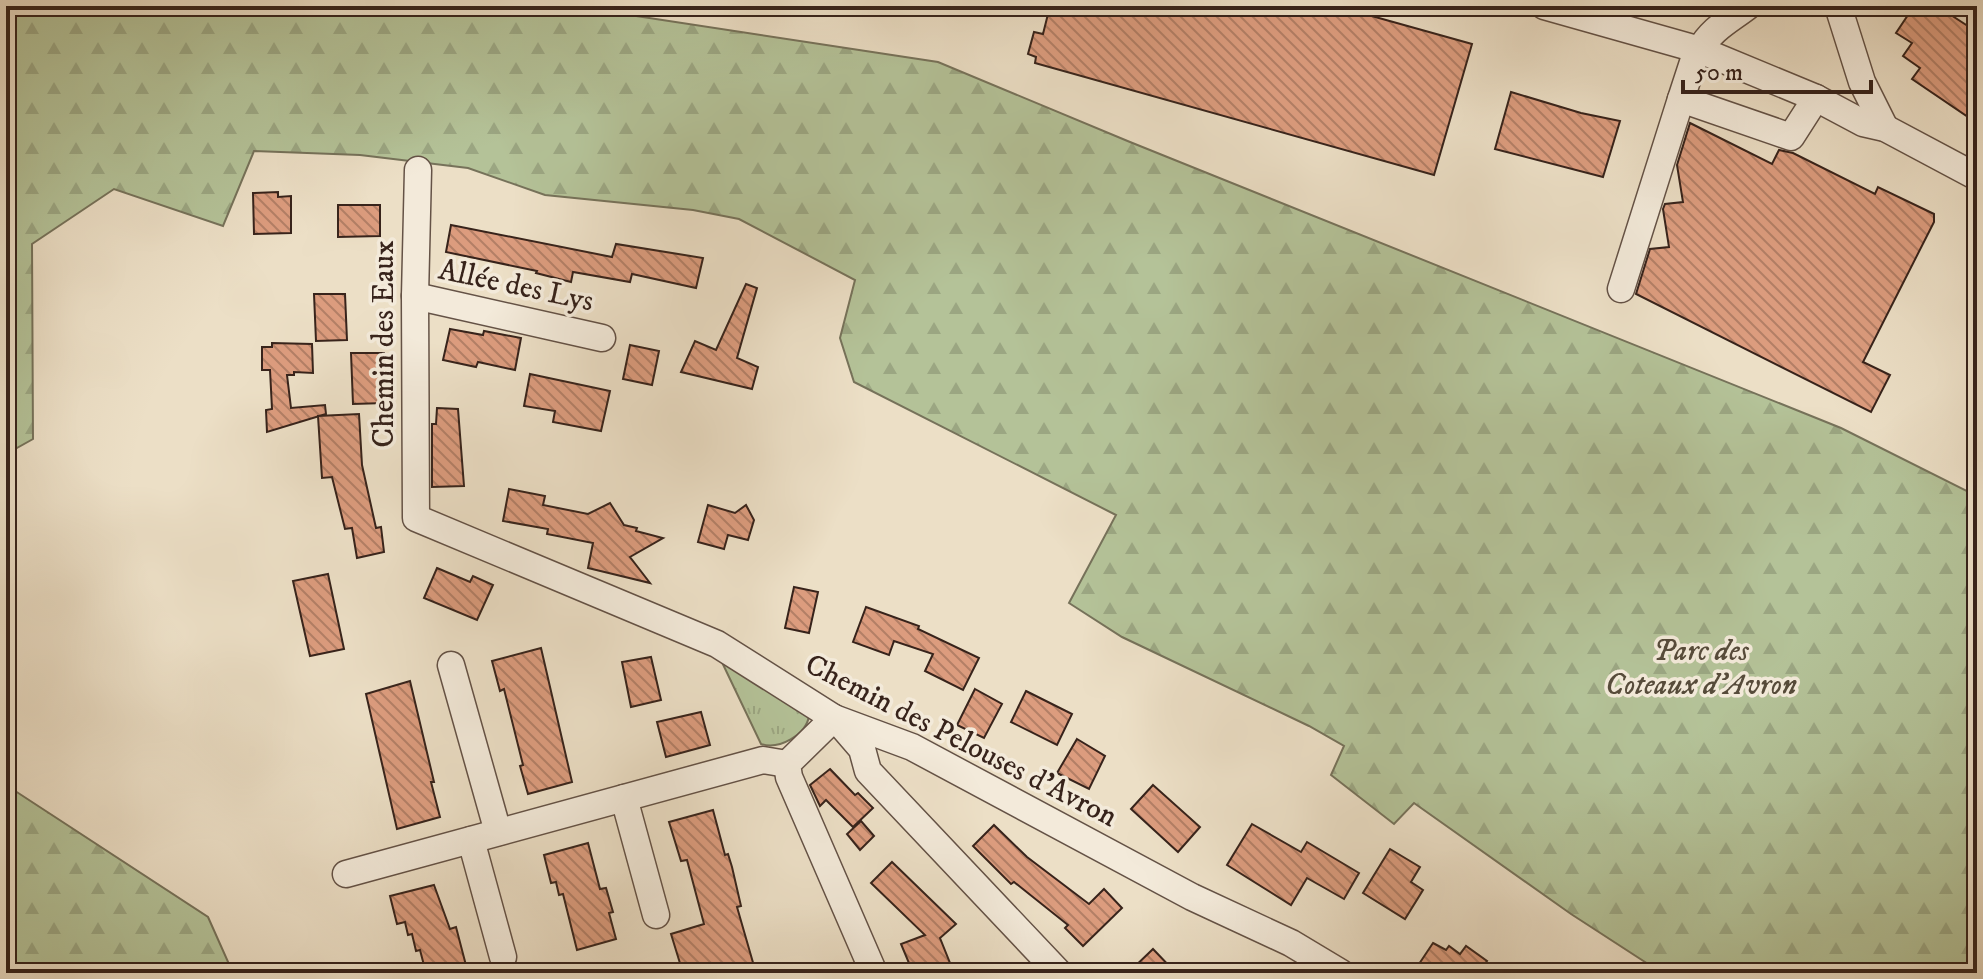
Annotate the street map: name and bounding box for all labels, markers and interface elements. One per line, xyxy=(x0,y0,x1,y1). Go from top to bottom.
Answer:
scale bar xyxy=(1683,44,1871,94)
text: 50 m xyxy=(1695,58,1743,88)
street label: Chemin des Eaux xyxy=(366,240,403,448)
street label: Allée des Lys xyxy=(435,252,597,320)
park label: Parc des Coteaux d'Avron xyxy=(1605,633,1797,704)
street label: Chemin des Pelouses d'Avron xyxy=(799,646,1124,836)

